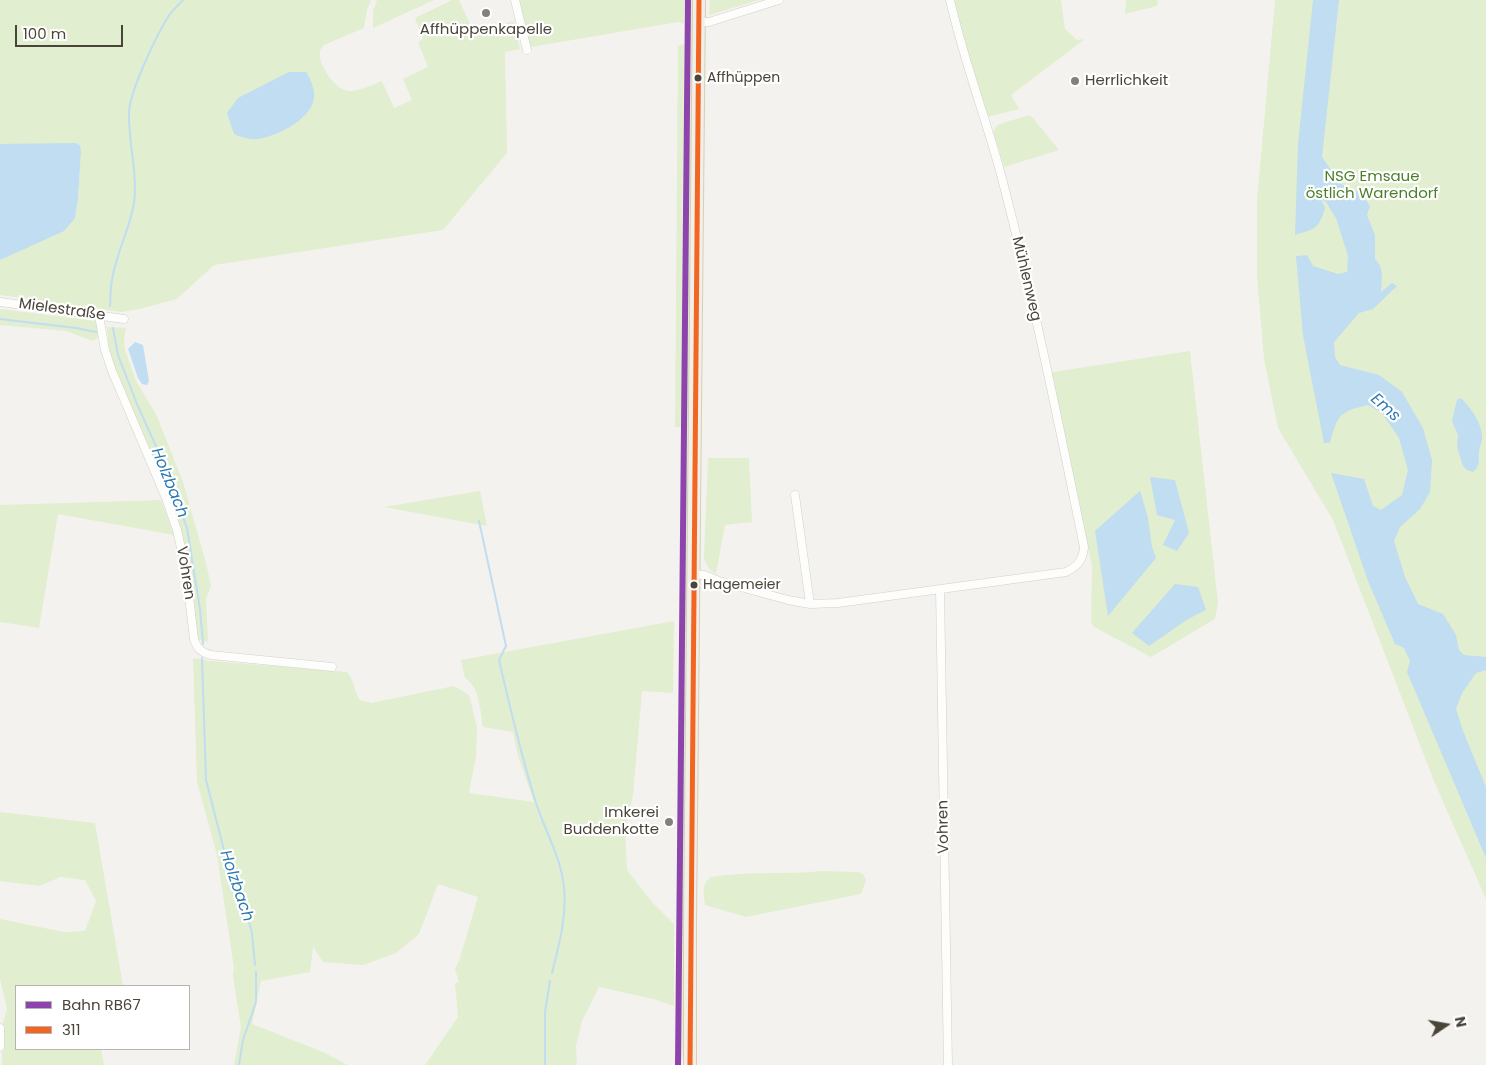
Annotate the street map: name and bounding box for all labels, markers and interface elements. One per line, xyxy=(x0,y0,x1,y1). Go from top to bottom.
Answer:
marker: Affhüppenkapelle xyxy=(480,7,492,19)
scale bar xyxy=(18,15,125,47)
place label: Affhüppenkapelle xyxy=(420,21,552,39)
text: 100 m xyxy=(23,23,66,44)
place label: Affhüppen xyxy=(707,70,780,86)
place label: Herrlichkeit xyxy=(1085,72,1168,90)
marker: Affhüppen xyxy=(693,73,703,83)
marker: Herrlichkeit xyxy=(1069,75,1081,87)
park label: NSG Emsaue östlich Warendorf xyxy=(1306,168,1438,203)
street label: Mühlenweg xyxy=(1008,235,1044,323)
street label: Mielestraße xyxy=(17,295,107,325)
water label: Ems xyxy=(1366,390,1404,426)
water label: Holzbach xyxy=(146,445,192,521)
street label: Vohren xyxy=(172,545,198,601)
place label: Hagemeier xyxy=(703,577,781,593)
marker: Hagemeier xyxy=(689,580,699,590)
street label: Vohren xyxy=(935,800,953,854)
place label: Imkerei Buddenkotte xyxy=(563,804,659,839)
marker: Imkerei Buddenkotte xyxy=(663,816,675,828)
water label: Holzbach xyxy=(215,848,257,924)
legend xyxy=(15,985,190,1050)
text: Bahn RB67 xyxy=(62,994,141,1015)
north arrow xyxy=(1421,1000,1471,1050)
text: N xyxy=(1450,1015,1472,1029)
text: 311 xyxy=(62,1019,80,1040)

